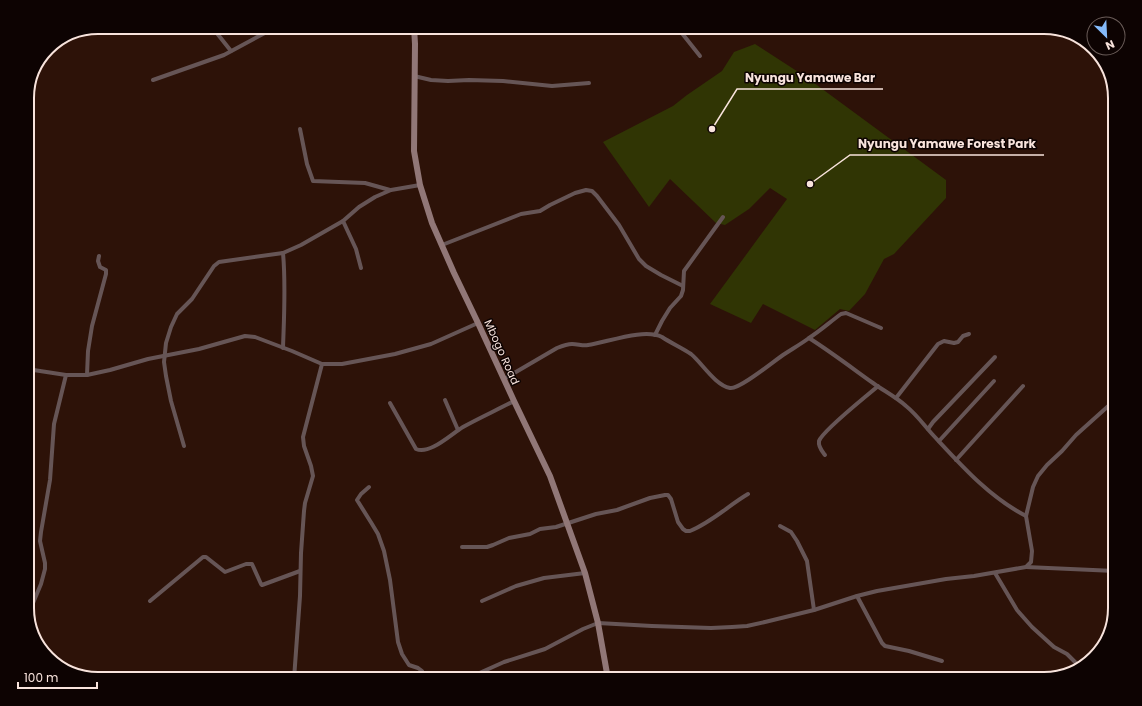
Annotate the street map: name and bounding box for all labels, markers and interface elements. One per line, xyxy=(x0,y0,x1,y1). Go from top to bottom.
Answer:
north arrow xyxy=(1086,16,1126,56)
text: N xyxy=(1103,36,1117,54)
callout: Nyungu Yamawe Bar xyxy=(737,65,883,89)
text: Nyungu Yamawe Bar xyxy=(745,69,875,86)
callout: Nyungu Yamawe Forest Park xyxy=(850,131,1044,155)
text: Nyungu Yamawe Forest Park xyxy=(858,135,1037,152)
street label: Mbogo Road xyxy=(480,317,524,387)
scale bar xyxy=(18,664,97,690)
text: 100 m xyxy=(24,669,58,686)

